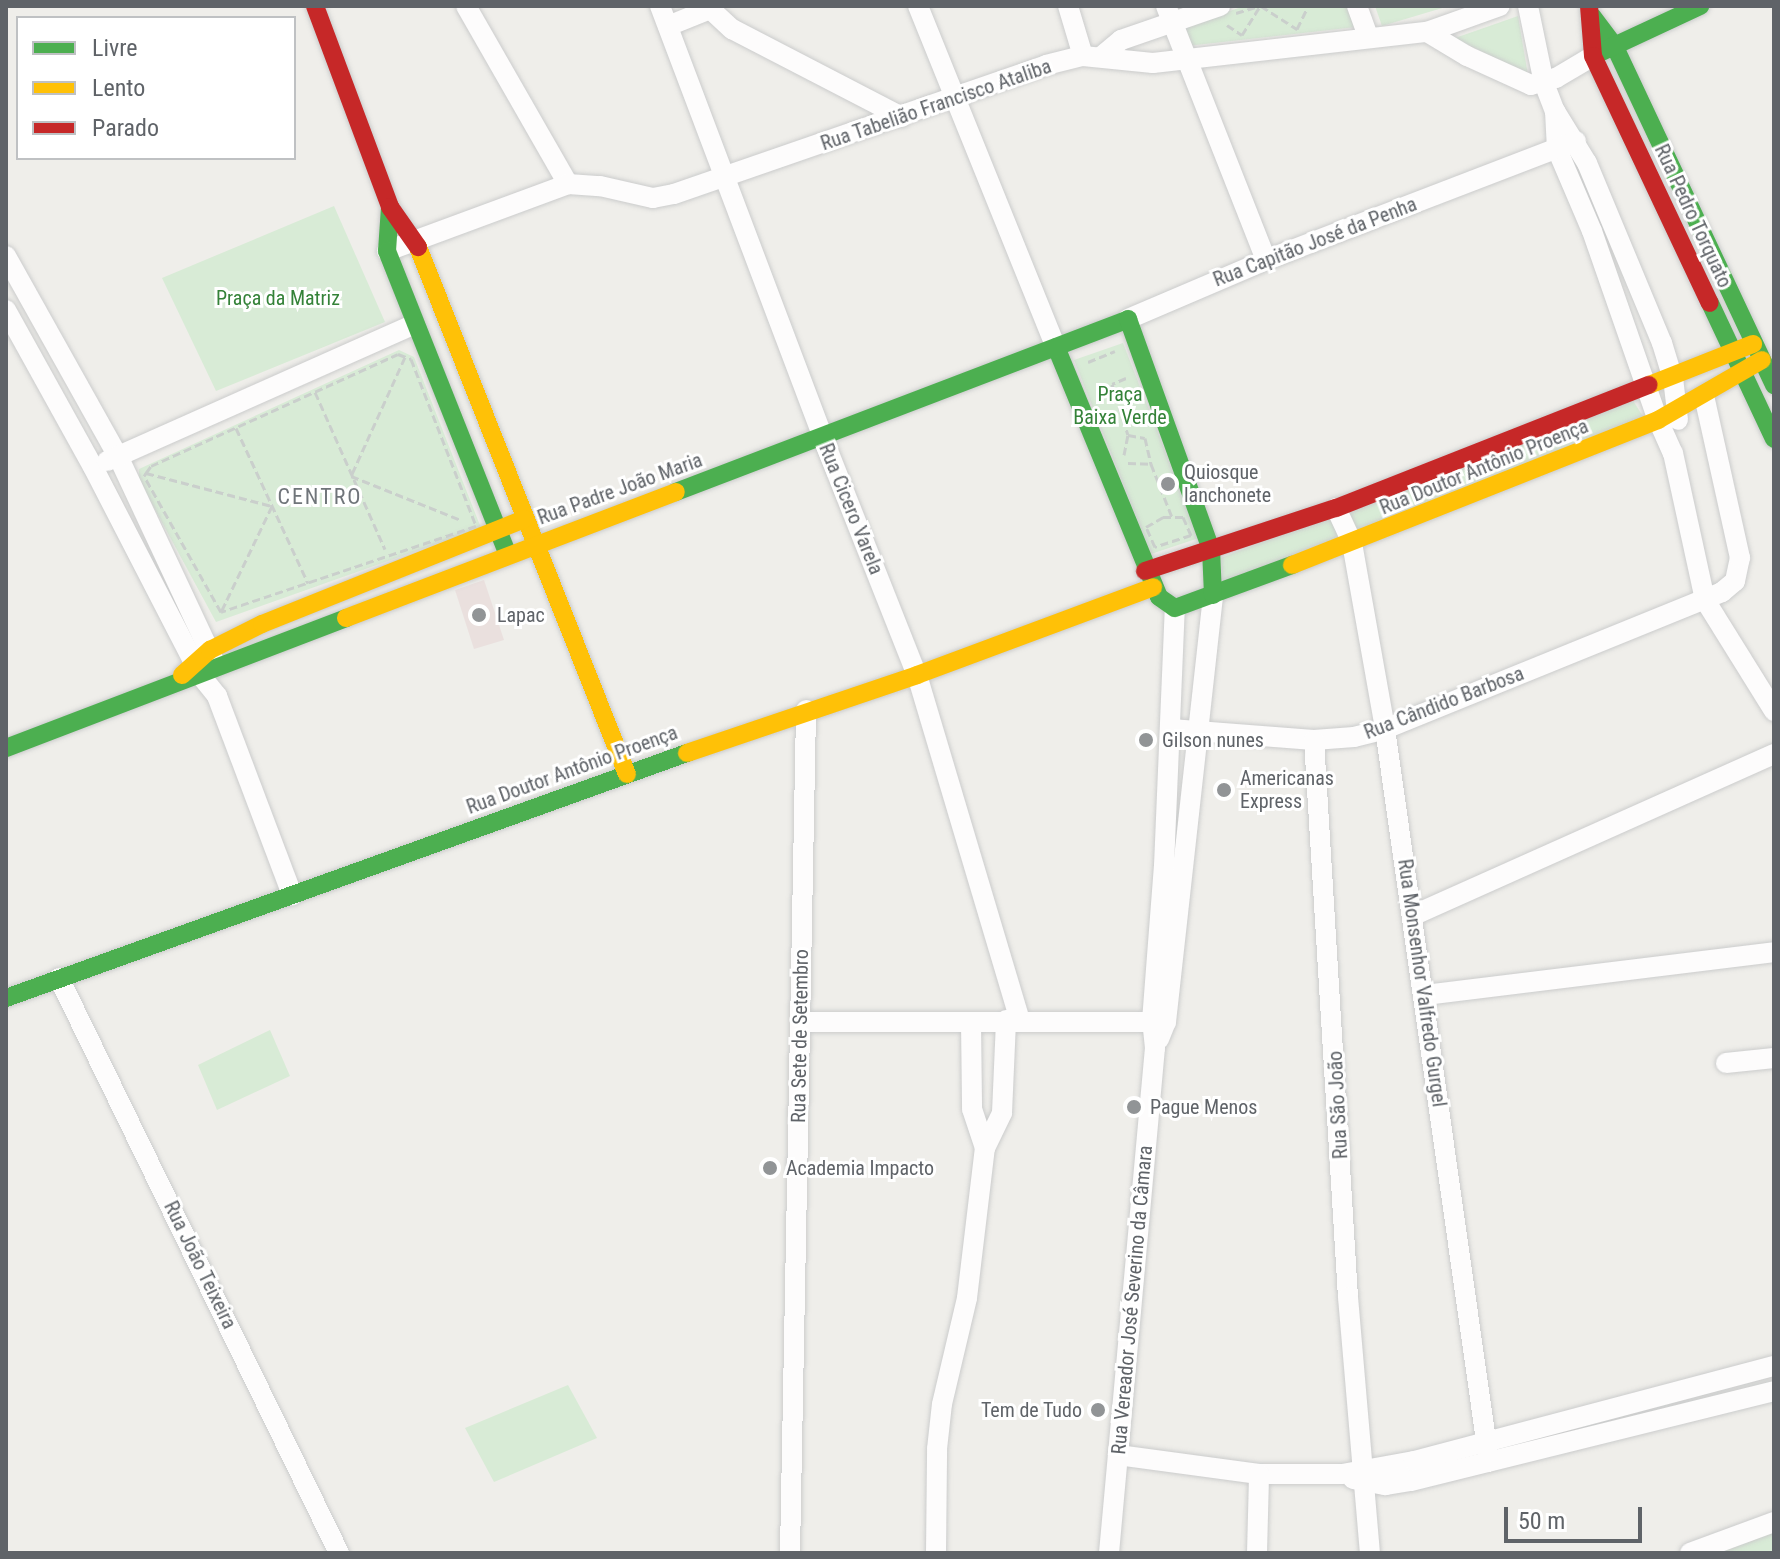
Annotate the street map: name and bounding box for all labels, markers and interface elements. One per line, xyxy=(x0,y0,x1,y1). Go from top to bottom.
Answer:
legend xyxy=(16,16,296,160)
text: Livre xyxy=(92,34,138,62)
street label: Rua Tabelião Francisco Ataliba xyxy=(817,54,1055,156)
text: Lento xyxy=(92,74,145,102)
text: Parado xyxy=(92,114,159,142)
street label: Rua Pedro Torquato xyxy=(1649,140,1737,292)
street label: Rua Capitão José da Penha xyxy=(1210,192,1420,292)
park label: Praça da Matriz xyxy=(216,286,340,310)
park label: Praça Baixa Verde xyxy=(1073,382,1167,429)
street label: Rua Doutor Antônio Proença xyxy=(1376,414,1592,520)
street label: Rua Cicero Varela xyxy=(814,440,888,578)
street label: Rua Padre João Maria xyxy=(534,448,706,530)
place label: Quiosque lanchonete xyxy=(1184,460,1271,507)
marker: Quiosque lanchonete xyxy=(1159,475,1177,493)
district label: CENTRO xyxy=(277,484,363,510)
place label: Lapac xyxy=(497,603,545,627)
marker: Lapac xyxy=(468,604,490,626)
street label: Rua Cândido Barbosa xyxy=(1361,661,1527,745)
street label: Rua Doutor Antônio Proença xyxy=(463,721,681,819)
place label: Gilson nunes xyxy=(1162,728,1264,752)
marker: Gilson nunes xyxy=(1137,731,1155,749)
place label: Americanas Express xyxy=(1240,766,1334,813)
marker: Americanas Express xyxy=(1215,781,1233,799)
street label: Rua Monsenhor Valfredo Gurgel xyxy=(1393,857,1451,1109)
street label: Rua Sete de Setembro xyxy=(786,949,814,1123)
street label: Rua São João xyxy=(1323,1050,1353,1160)
place label: Pague Menos xyxy=(1150,1095,1257,1119)
marker: Pague Menos xyxy=(1125,1098,1143,1116)
street label: Rua Vereador José Severino da Câmara xyxy=(1107,1144,1157,1456)
place label: Academia Impacto xyxy=(786,1156,934,1180)
marker: Academia Impacto xyxy=(761,1159,779,1177)
street label: Rua João Teixeira xyxy=(159,1197,241,1333)
place label: Tem de Tudo xyxy=(981,1398,1082,1422)
marker: Tem de Tudo xyxy=(1089,1401,1107,1419)
scale bar xyxy=(1508,1491,1646,1541)
text: 50 m xyxy=(1518,1507,1565,1535)

